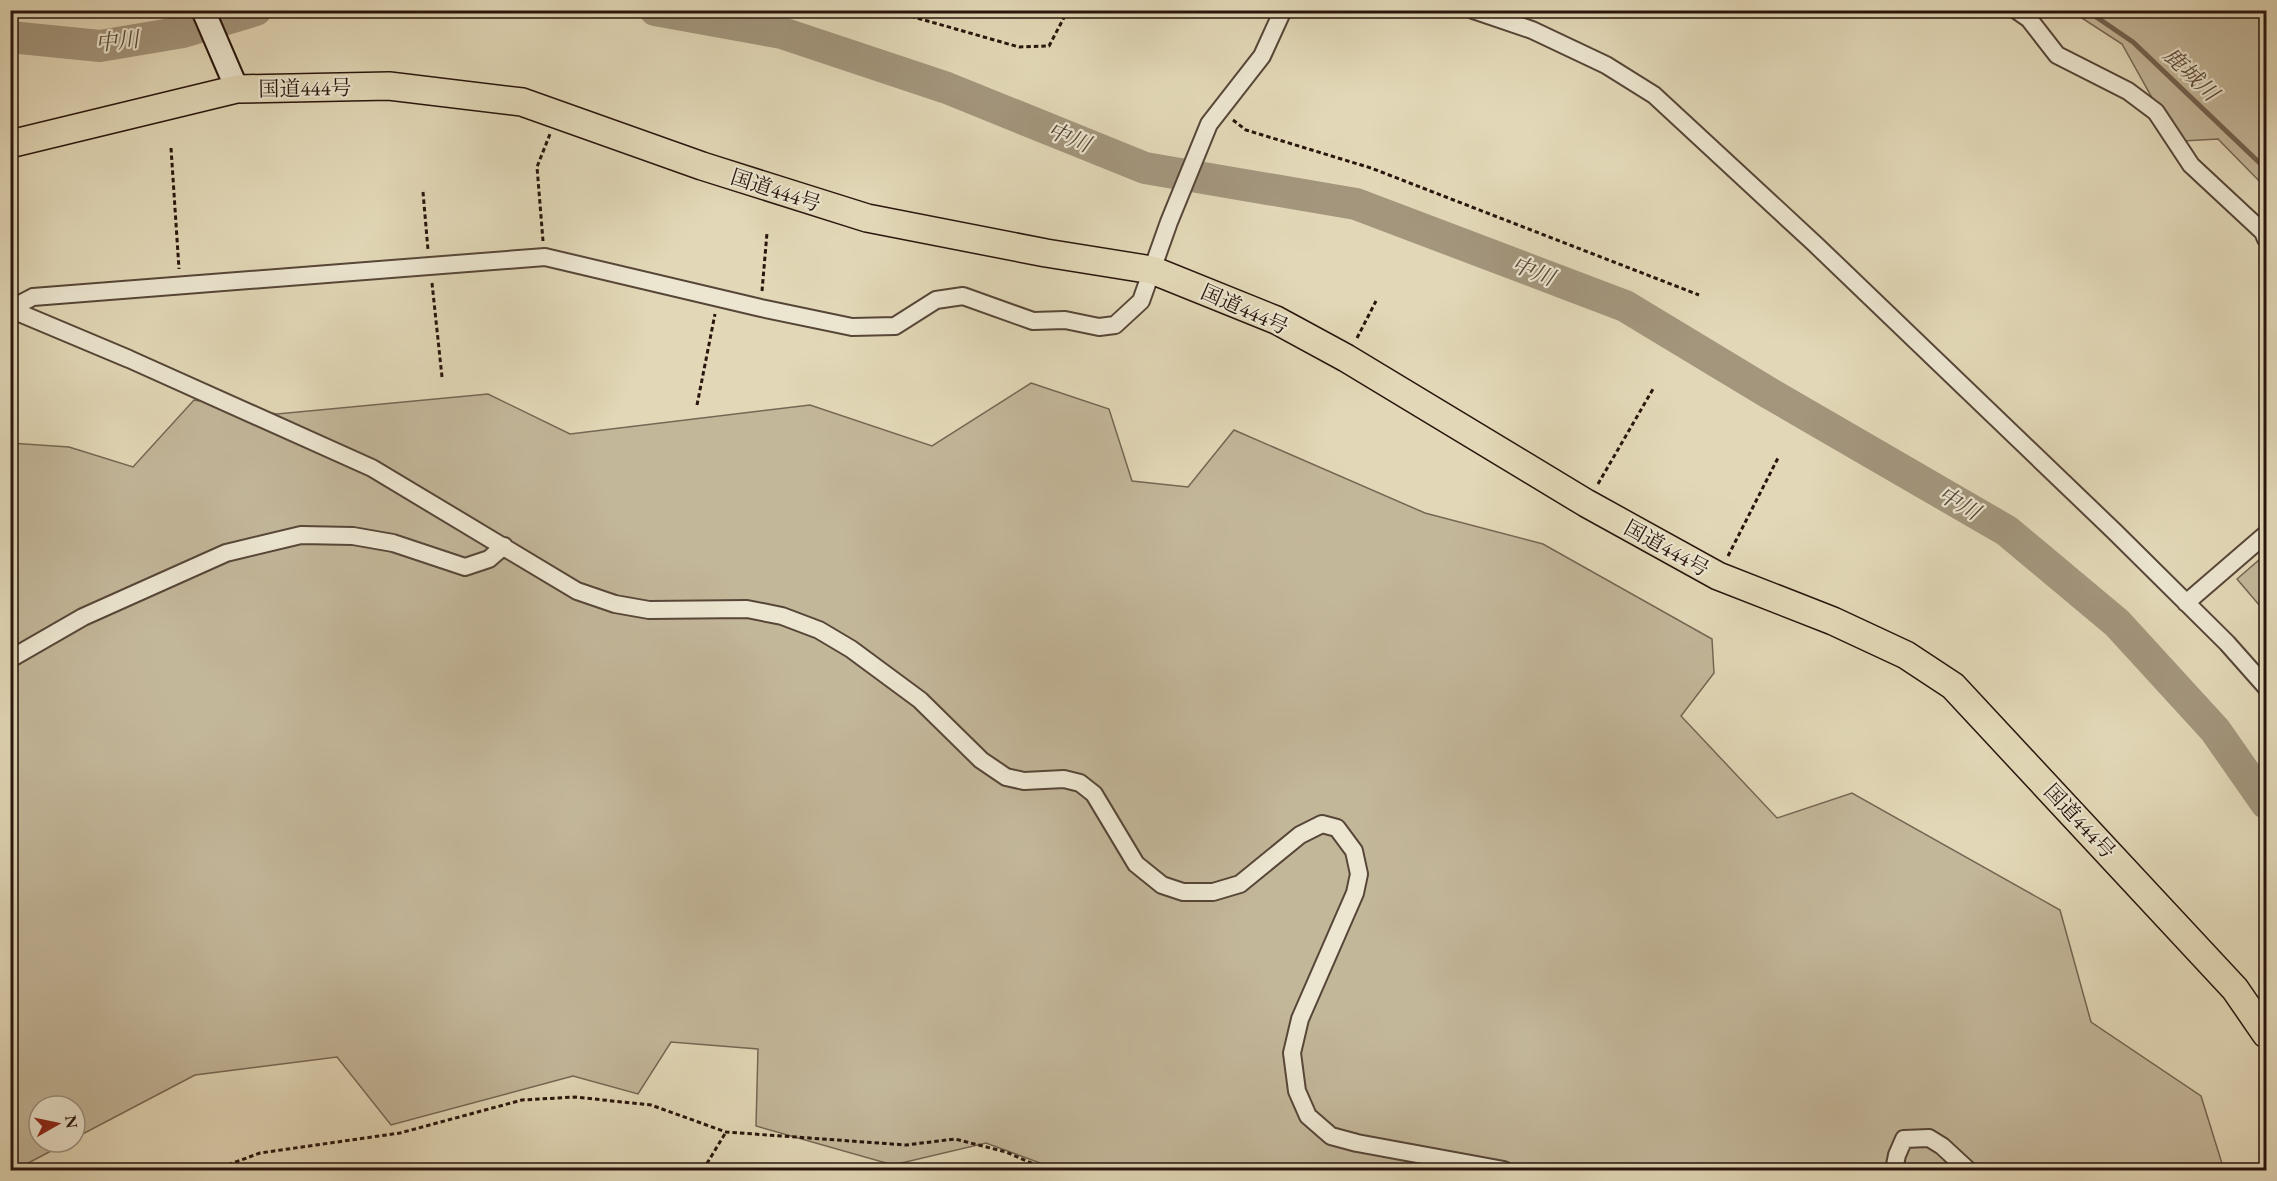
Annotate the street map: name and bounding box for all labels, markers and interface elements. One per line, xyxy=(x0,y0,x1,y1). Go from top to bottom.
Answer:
water label: 中川 xyxy=(94,24,142,58)
water label: 鹿城川 xyxy=(2157,41,2226,109)
street label: 国道444号 xyxy=(258,74,352,102)
water label: 中川 xyxy=(1043,115,1097,159)
street label: 国道444号 xyxy=(727,163,825,217)
water label: 中川 xyxy=(1507,250,1561,293)
street label: 国道444号 xyxy=(1197,278,1293,340)
water label: 中川 xyxy=(1933,479,1987,528)
street label: 国道444号 xyxy=(1620,514,1714,582)
street label: 国道444号 xyxy=(2038,778,2122,864)
north arrow xyxy=(27,1094,87,1154)
text: N xyxy=(60,1114,83,1130)

